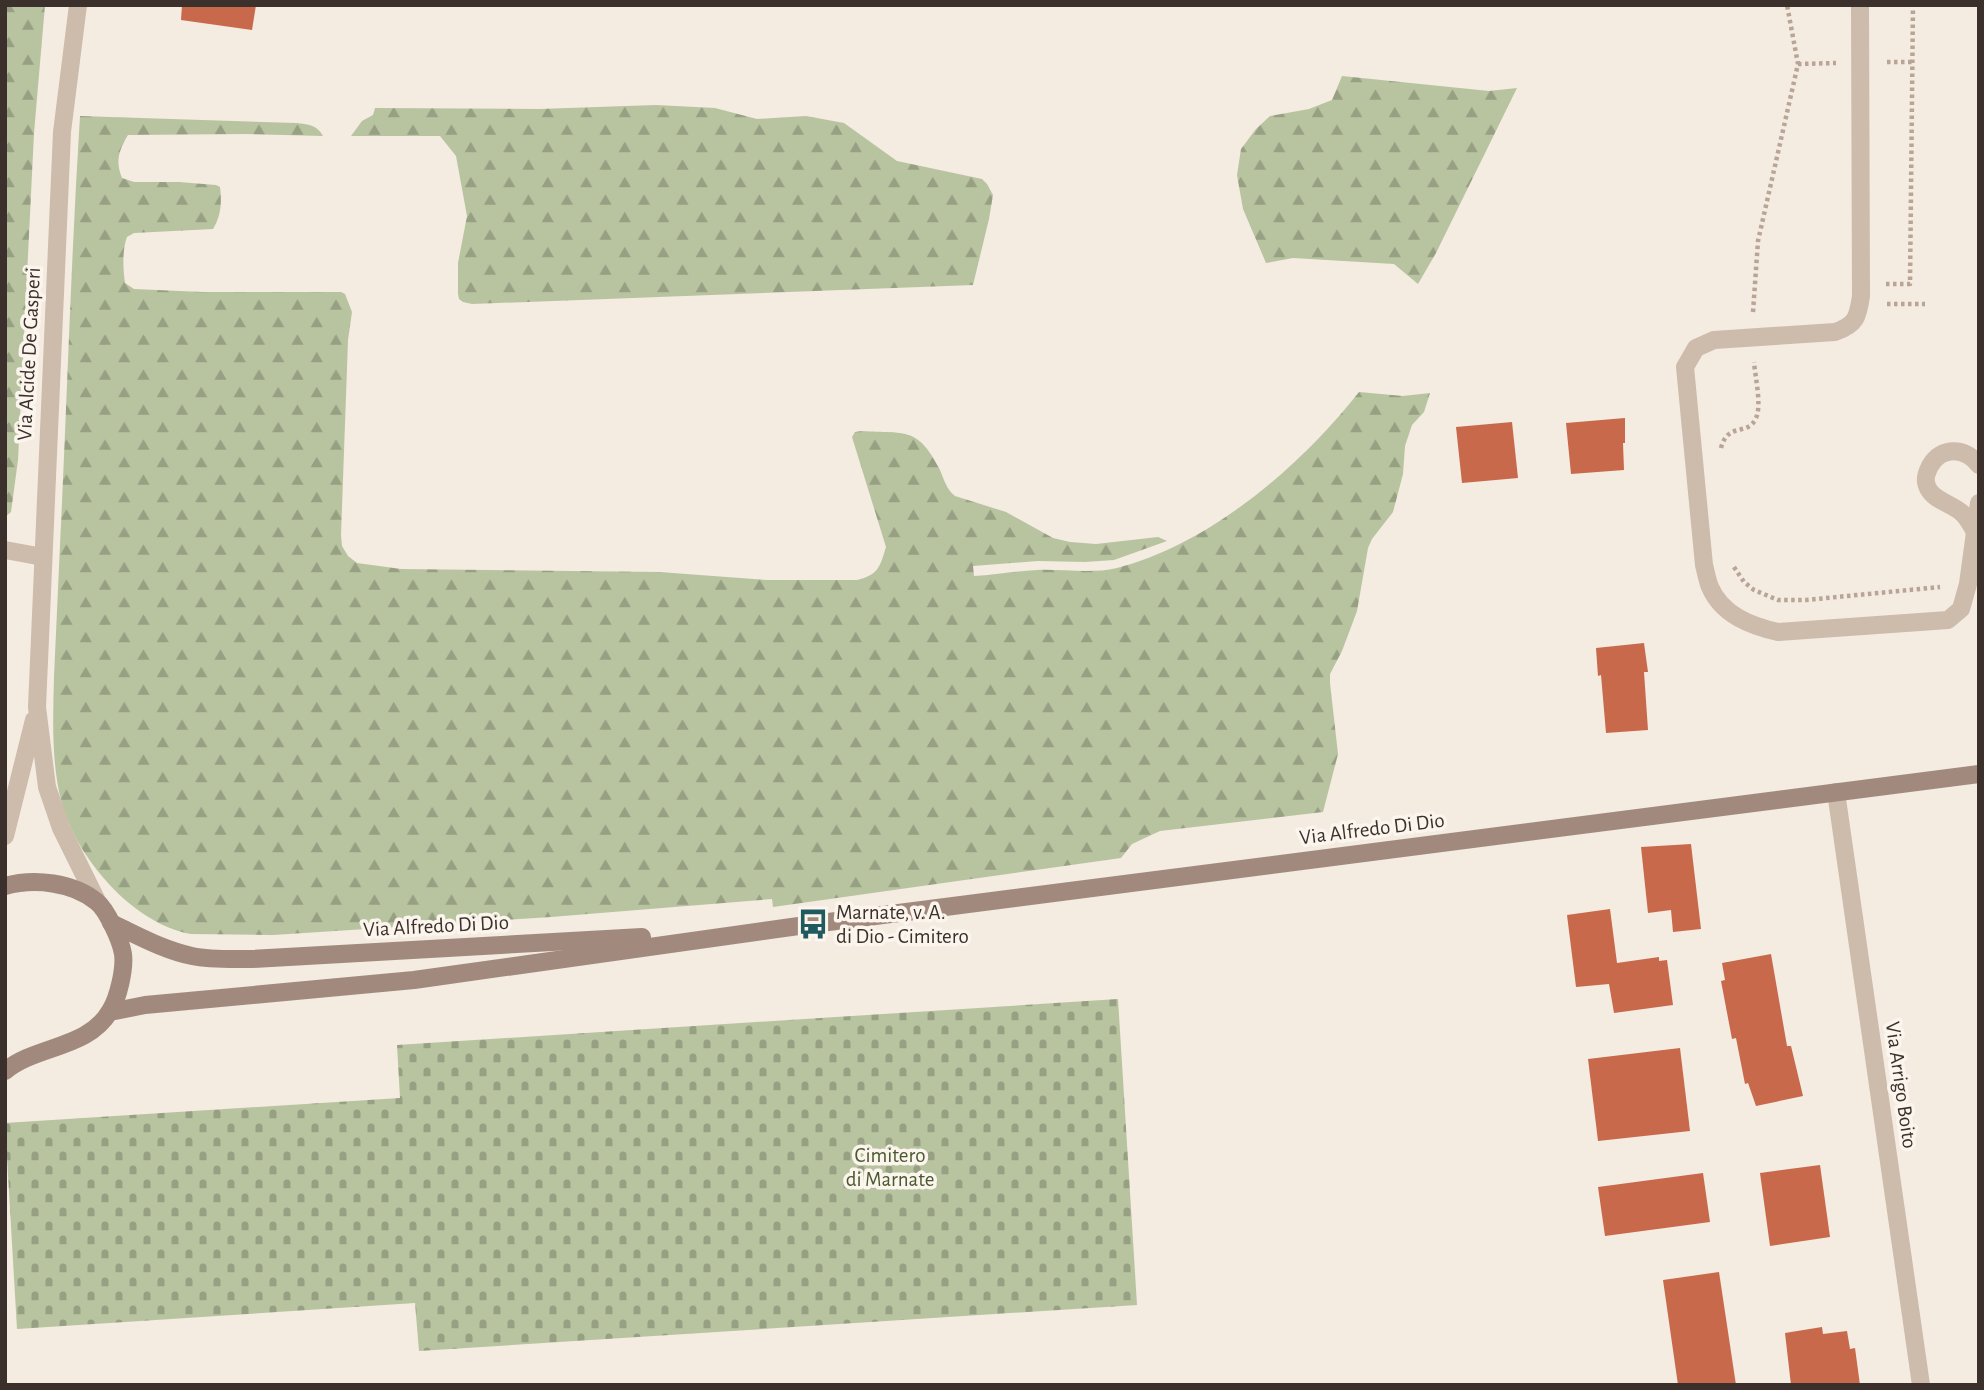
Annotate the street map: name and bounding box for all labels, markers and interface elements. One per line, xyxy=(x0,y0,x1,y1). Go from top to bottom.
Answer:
street label: Via Alcide De Gasperi xyxy=(14,267,44,441)
street label: Via Alfredo Di Dio xyxy=(1298,810,1446,848)
place label: Marnate, v. A. di Dio - Cimitero xyxy=(836,902,969,947)
bus stop icon: Marnate, v. A. di Dio - Cimitero xyxy=(796,907,830,941)
street label: Via Alfredo Di Dio xyxy=(363,912,509,940)
street label: Via Arrigo Boito xyxy=(1882,1020,1920,1150)
park label: Cimitero di Marnate xyxy=(846,1145,934,1190)

